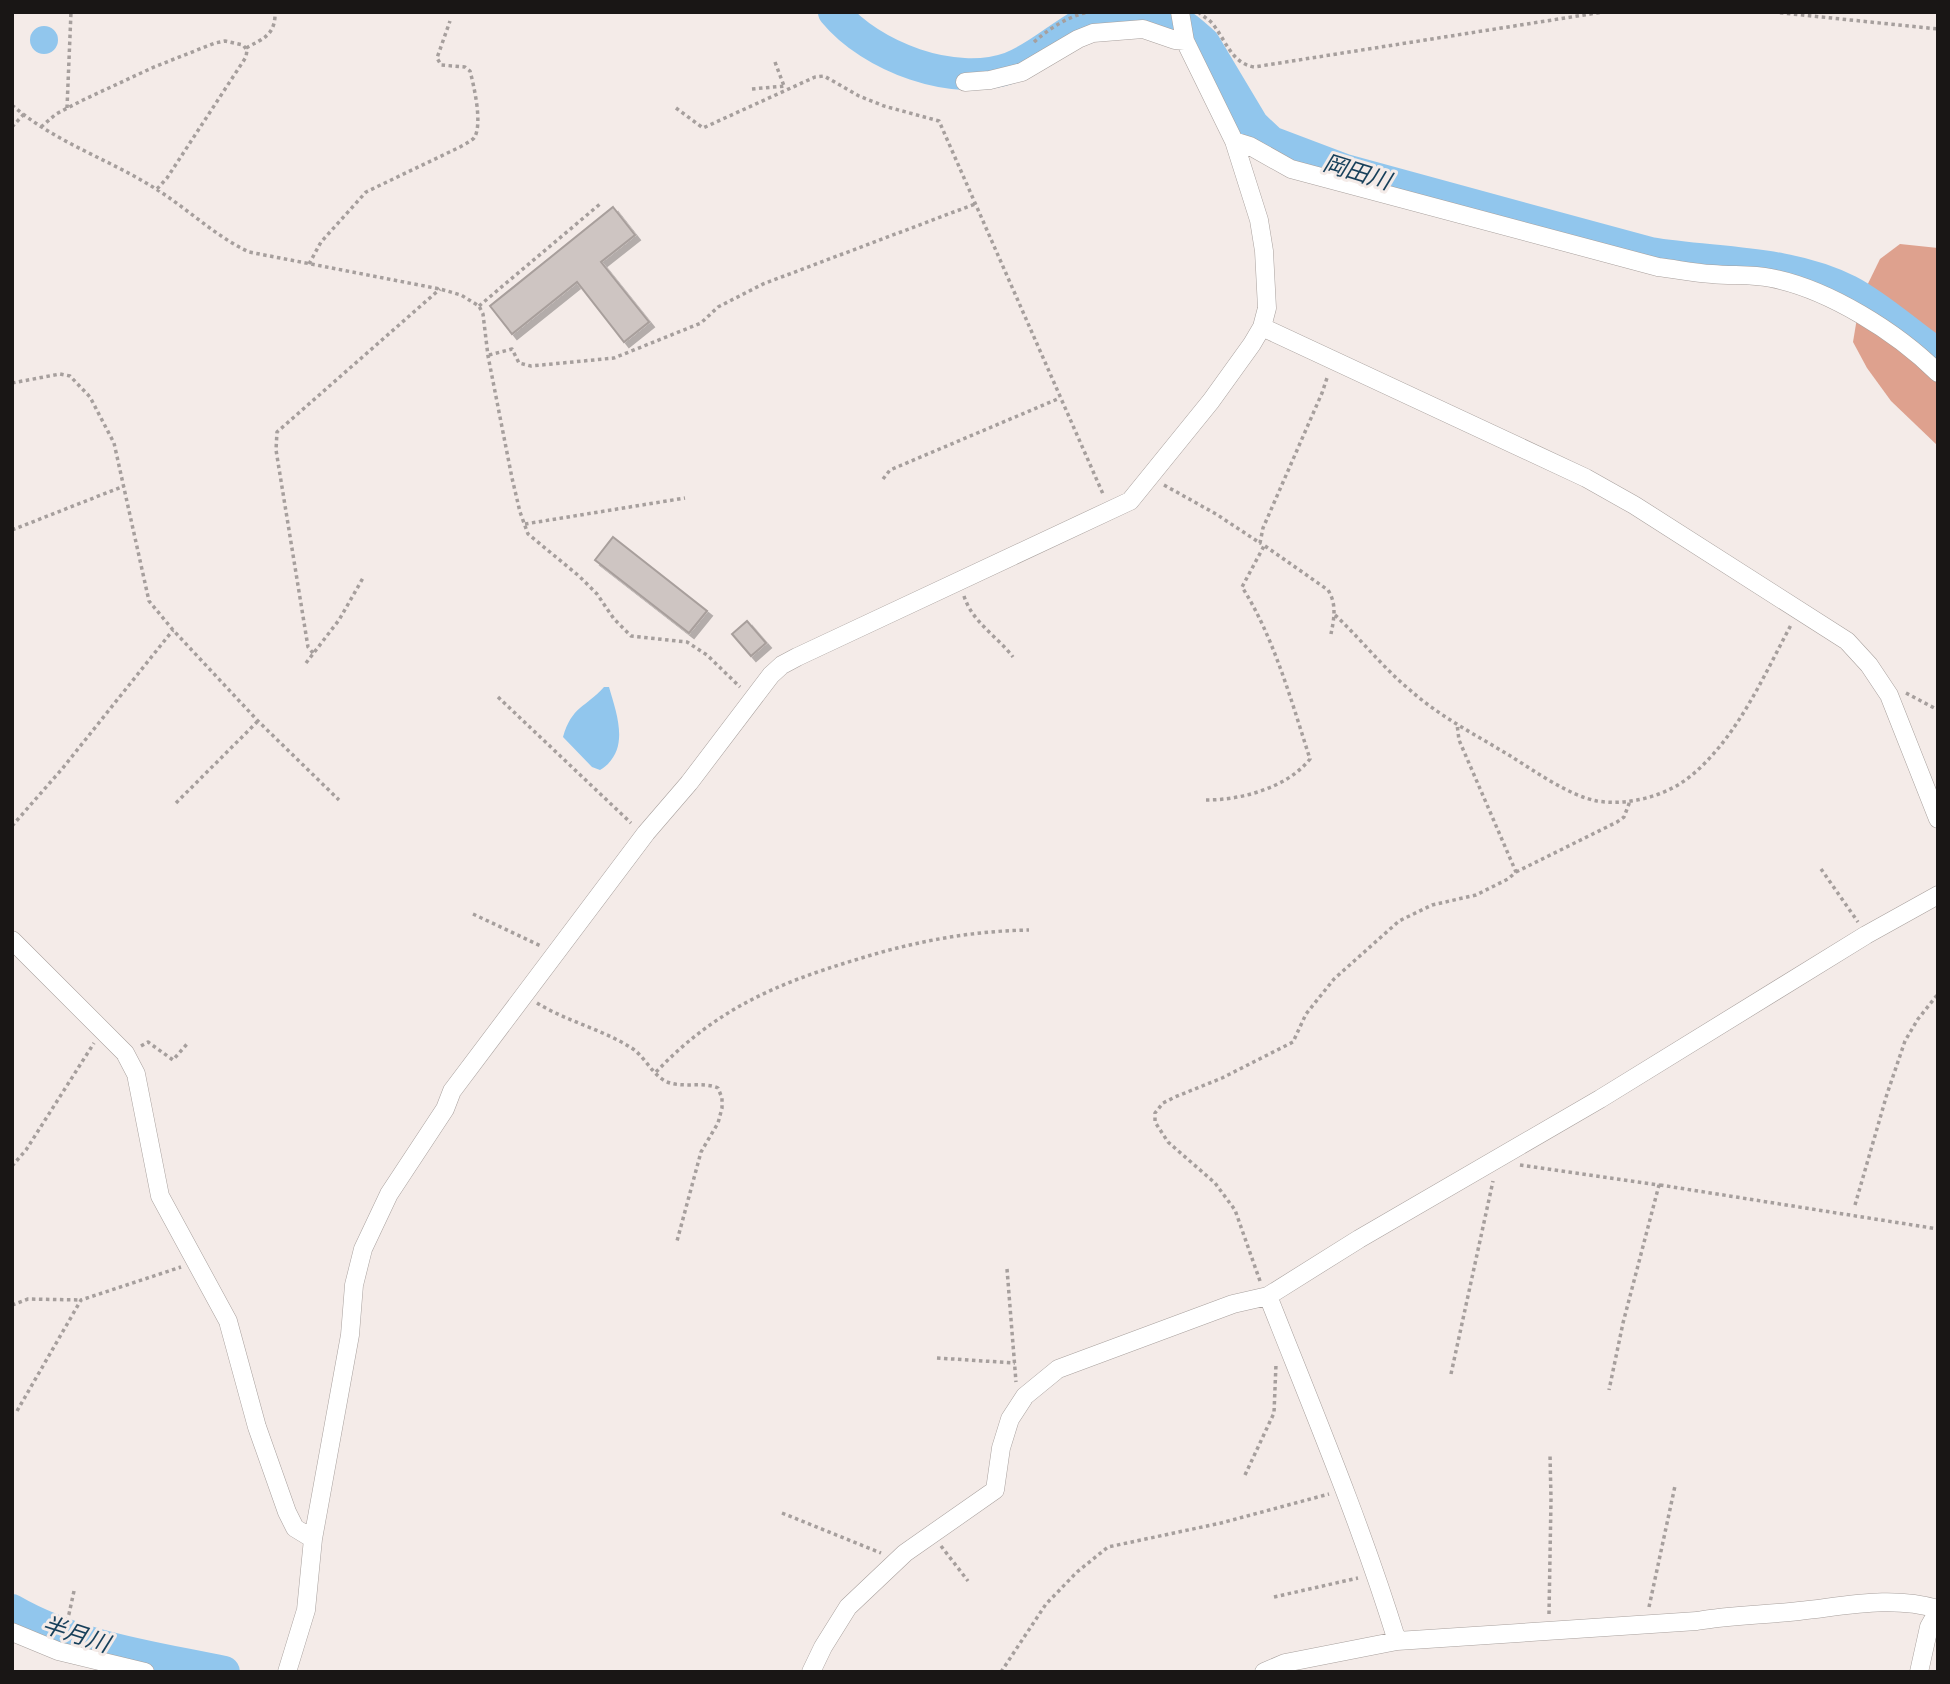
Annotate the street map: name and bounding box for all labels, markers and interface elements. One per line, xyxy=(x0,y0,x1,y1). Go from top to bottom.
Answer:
water label: 岡田川 xyxy=(1319,150,1396,199)
water label: 半月川 xyxy=(38,1612,115,1662)

